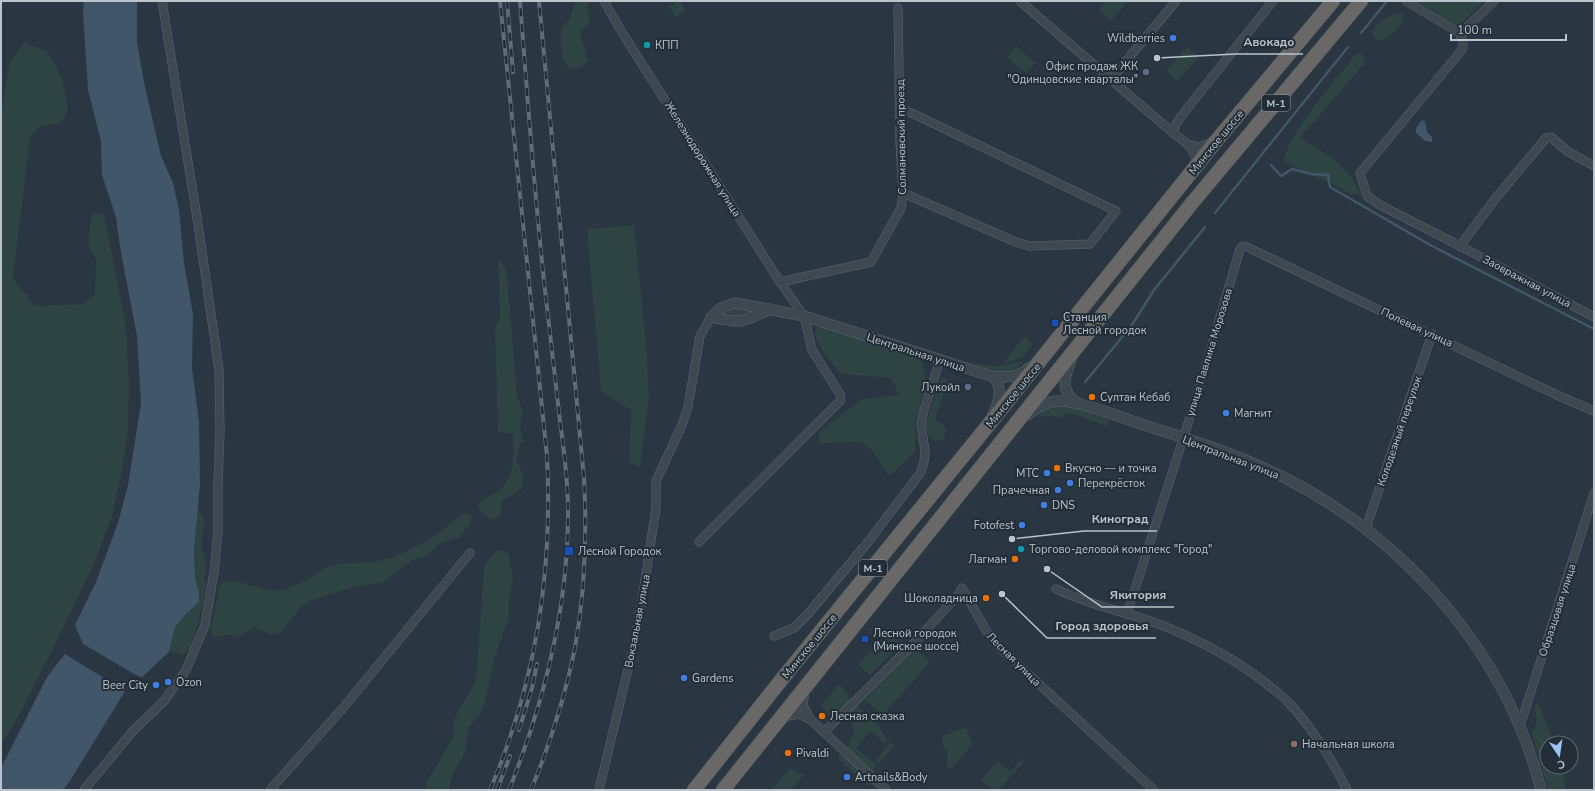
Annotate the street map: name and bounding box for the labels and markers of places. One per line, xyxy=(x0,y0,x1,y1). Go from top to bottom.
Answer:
callout: Авокадо xyxy=(1236,30,1303,54)
place label: Wildberries xyxy=(1107,31,1165,46)
marker: Wildberries xyxy=(1168,33,1178,43)
place label: КПП xyxy=(655,38,679,53)
marker: КПП xyxy=(642,40,652,50)
place label: Офис продаж ЖК "Одинцовские кварталы" xyxy=(1007,59,1138,87)
marker: Офис продаж ЖК "Одинцовские кварталы" xyxy=(1141,67,1151,77)
place label: Станция Лесной городок xyxy=(1063,310,1147,338)
marker: Станция Лесной городок xyxy=(1050,318,1060,328)
place label: Лукойл xyxy=(921,380,960,395)
marker: Лукойл xyxy=(963,382,973,392)
place label: Султан Кебаб xyxy=(1100,390,1170,405)
marker: Султан Кебаб xyxy=(1087,392,1097,402)
place label: Магнит xyxy=(1234,406,1272,421)
marker: Магнит xyxy=(1221,408,1231,418)
place label: Вкусно — и точка xyxy=(1065,461,1157,476)
marker: Вкусно — и точка xyxy=(1052,463,1062,473)
place label: МТС xyxy=(1016,466,1039,481)
marker: МТС xyxy=(1042,468,1052,478)
place label: Перекрёсток xyxy=(1078,476,1145,491)
marker: Перекрёсток xyxy=(1065,478,1075,488)
place label: Прачечная xyxy=(993,483,1050,498)
marker: Прачечная xyxy=(1053,485,1063,495)
place label: DNS xyxy=(1052,498,1075,513)
marker: DNS xyxy=(1039,500,1049,510)
callout: Киноград xyxy=(1084,507,1157,531)
place label: Fotofest xyxy=(974,518,1014,533)
marker: Fotofest xyxy=(1017,520,1027,530)
place label: Торгово-деловой комплекс "Город" xyxy=(1029,542,1212,557)
place label: Лесной Городок xyxy=(578,544,662,559)
marker: Торгово-деловой комплекс "Город" xyxy=(1016,544,1026,554)
marker: Лесной Городок xyxy=(563,545,575,557)
place label: Лагман xyxy=(969,552,1007,567)
marker: Лагман xyxy=(1010,554,1020,564)
callout: Якитория xyxy=(1102,583,1174,607)
place label: Шоколадница xyxy=(904,591,978,606)
marker: Шоколадница xyxy=(981,593,991,603)
callout: Город здоровья xyxy=(1047,614,1156,638)
place label: Лесной городок (Минское шоссе) xyxy=(873,626,960,654)
marker: Лесной городок (Минское шоссе) xyxy=(860,634,870,644)
place label: Gardens xyxy=(692,671,734,686)
marker: Gardens xyxy=(679,673,689,683)
place label: Ozon xyxy=(176,675,202,690)
marker: Ozon xyxy=(163,677,173,687)
place label: Beer City xyxy=(103,678,148,693)
marker: Beer City xyxy=(151,680,161,690)
place label: Лесная сказка xyxy=(830,709,905,724)
marker: Лесная сказка xyxy=(817,711,827,721)
place label: Начальная школа xyxy=(1302,737,1395,752)
marker: Начальная школа xyxy=(1289,739,1299,749)
place label: Pivaldi xyxy=(796,746,829,761)
marker: Pivaldi xyxy=(783,748,793,758)
place label: Artnails&Body xyxy=(855,770,928,785)
marker: Artnails&Body xyxy=(842,772,852,782)

